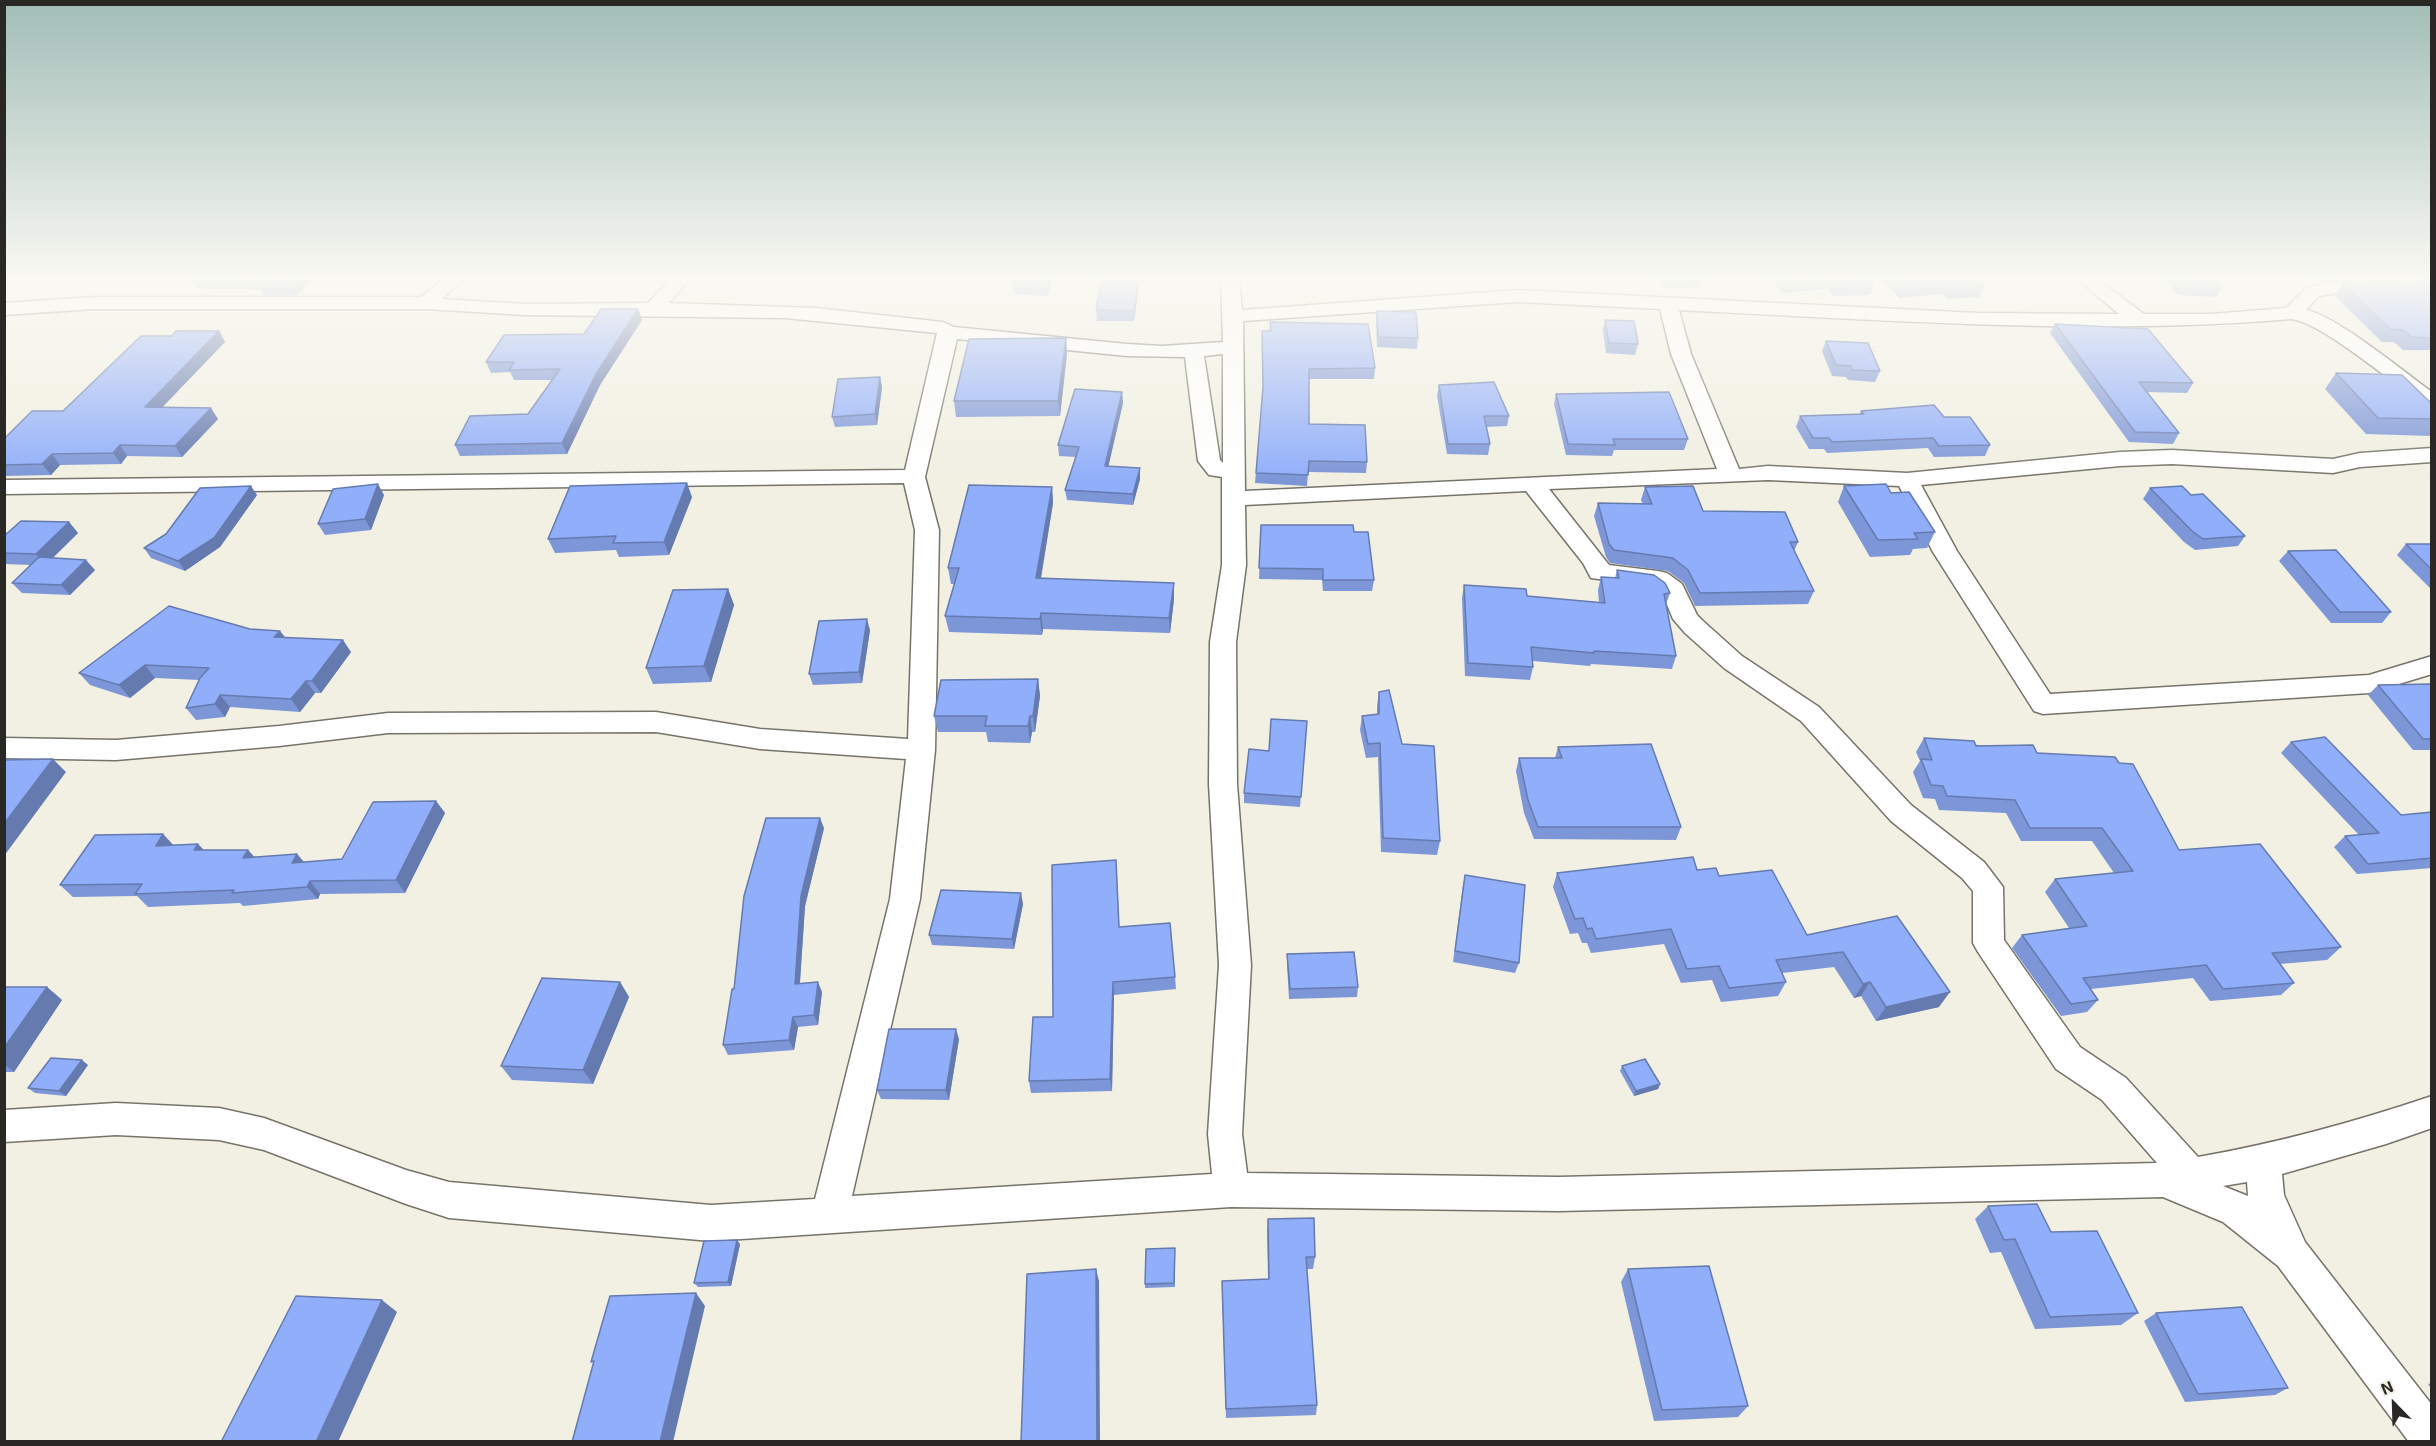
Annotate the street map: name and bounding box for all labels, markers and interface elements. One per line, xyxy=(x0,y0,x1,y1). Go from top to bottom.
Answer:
north arrow xyxy=(2364,1374,2424,1434)
text: N xyxy=(2378,1376,2396,1398)

